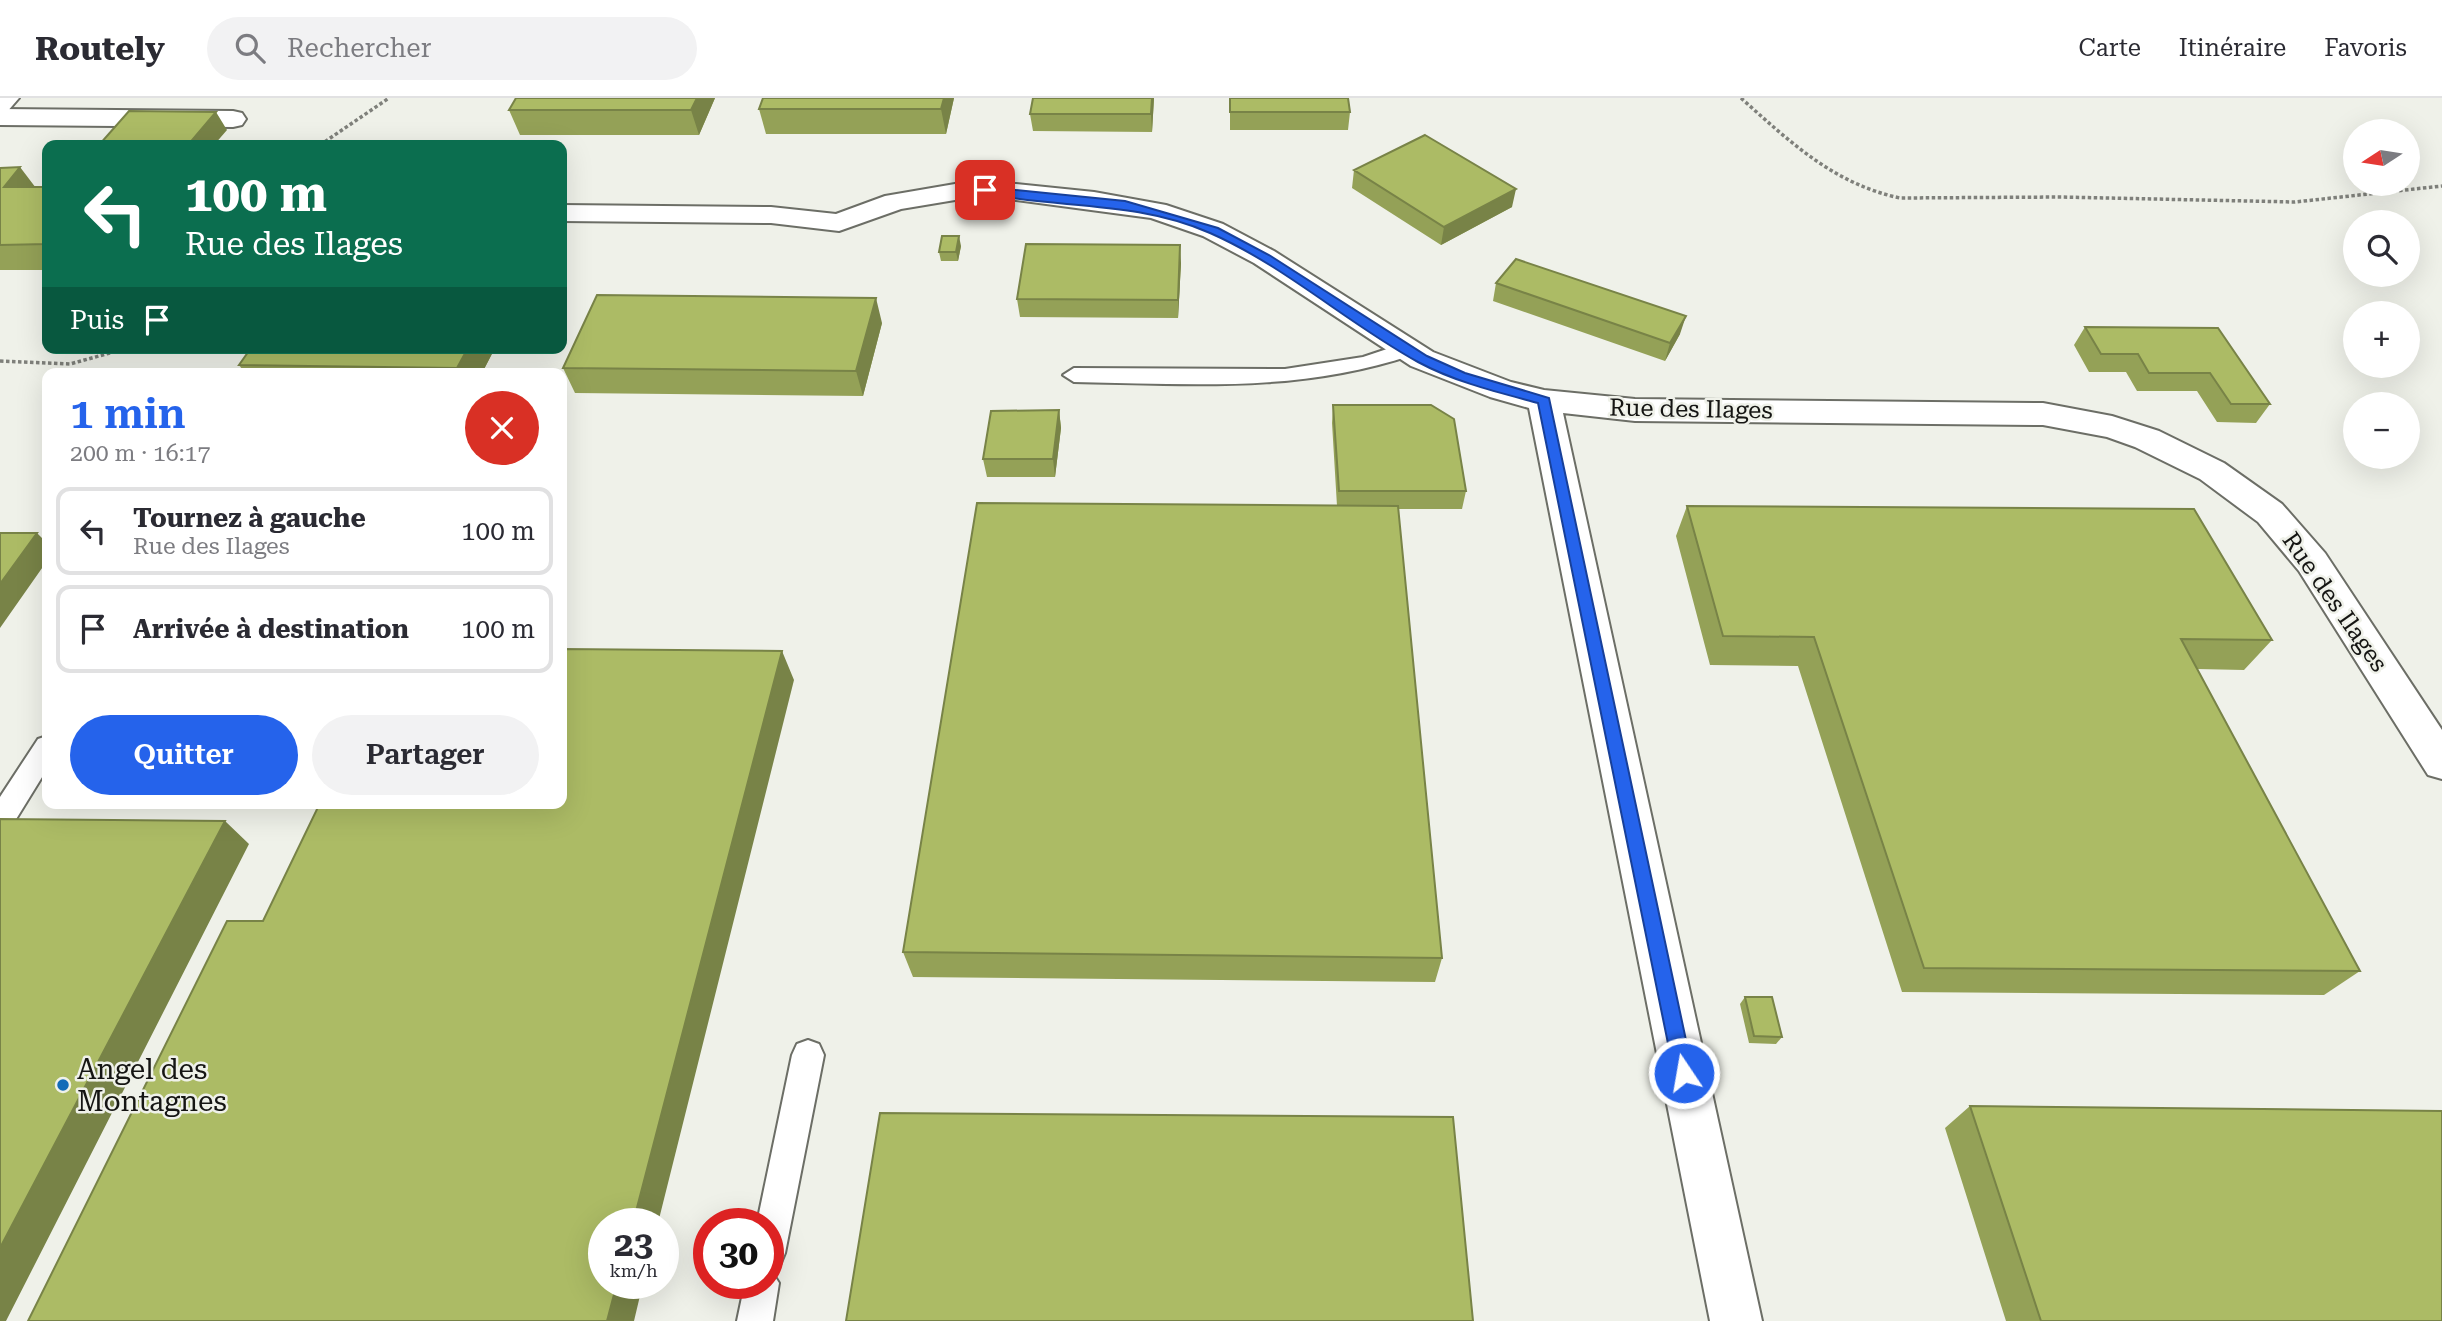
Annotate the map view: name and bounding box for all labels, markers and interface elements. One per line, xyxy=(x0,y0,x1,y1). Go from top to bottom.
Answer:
search box xyxy=(207,17,697,80)
text: Routely xyxy=(35,29,165,68)
icon: search xyxy=(231,29,269,67)
text: Rechercher xyxy=(287,33,431,63)
text: Carte xyxy=(2079,34,2141,62)
text: Itinéraire xyxy=(2179,34,2286,62)
text: Favoris xyxy=(2324,34,2407,62)
north arrow xyxy=(2343,119,2420,196)
map controls xyxy=(2343,119,2420,469)
pin xyxy=(955,160,1015,220)
text: 100 m xyxy=(185,166,327,223)
icon: left xyxy=(70,168,161,259)
icon: arrive xyxy=(966,171,1004,209)
button: search xyxy=(2343,210,2420,287)
text: Rue des Ilages xyxy=(185,225,403,263)
icon: arrive xyxy=(138,301,176,339)
button: + xyxy=(2343,301,2420,378)
text: Puis xyxy=(70,305,124,335)
text: 1 min xyxy=(70,389,186,438)
button: close xyxy=(465,391,539,465)
button: − xyxy=(2343,392,2420,469)
street label: Rue des Ilages xyxy=(1609,394,1773,424)
text: 200 m · 16:17 xyxy=(70,440,210,467)
text: Tournez à gauche xyxy=(133,503,366,533)
icon: left xyxy=(74,512,112,550)
text: 100 m xyxy=(461,516,535,546)
street label: Rue des Ilages xyxy=(2277,527,2393,677)
text: Rue des Ilages xyxy=(133,533,290,560)
icon: arrive xyxy=(74,610,112,648)
text: Arrivée à destination xyxy=(133,614,409,644)
text: 100 m xyxy=(461,614,535,644)
button: Quitter xyxy=(70,715,298,795)
button: Partager xyxy=(312,715,539,795)
position arrow xyxy=(1647,1036,1721,1110)
place label: Angel des Montagnes xyxy=(77,1053,227,1118)
marker: Angel des Montagnes xyxy=(55,1077,71,1093)
speed limit sign: 30 xyxy=(693,1208,784,1299)
text: 23 xyxy=(614,1224,653,1265)
text: km/h xyxy=(609,1260,658,1281)

